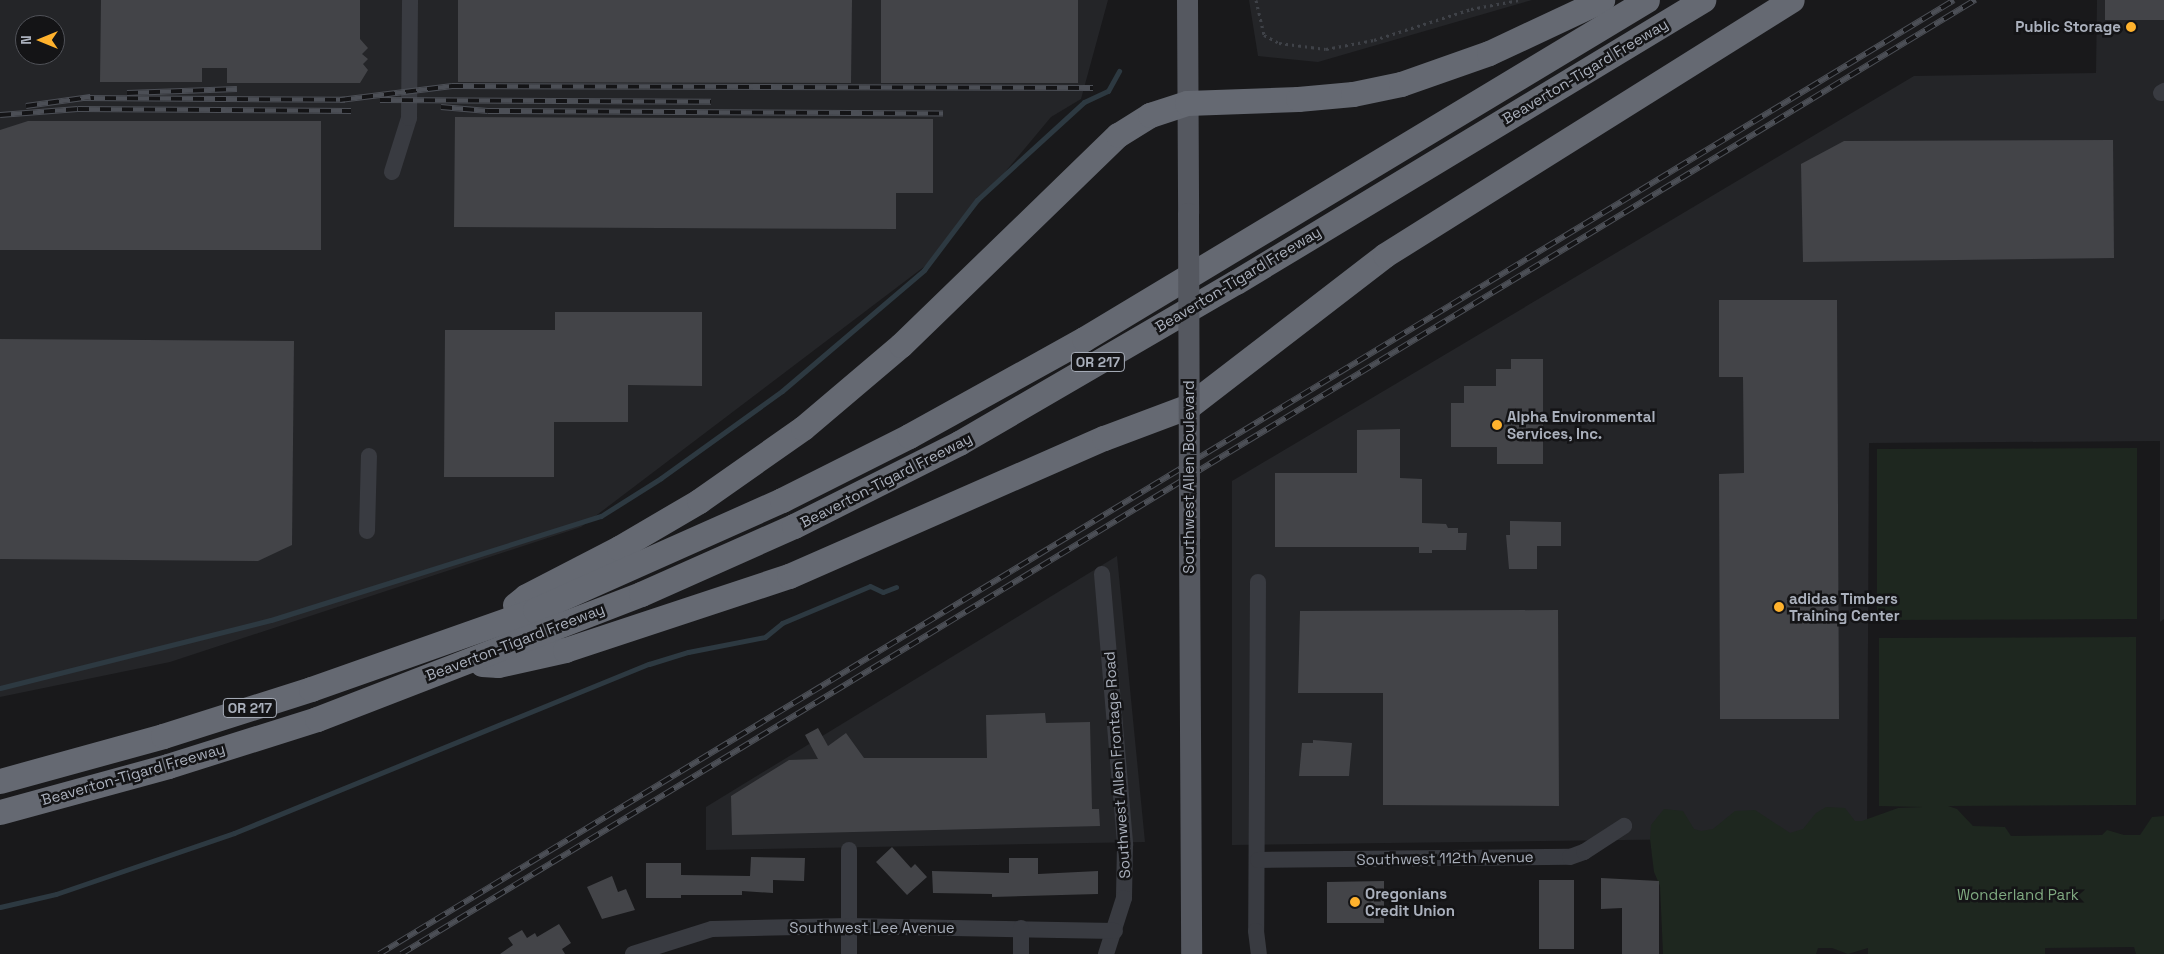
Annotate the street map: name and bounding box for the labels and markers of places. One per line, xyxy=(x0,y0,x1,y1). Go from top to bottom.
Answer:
place label: Public Storage xyxy=(2015,18,2121,36)
marker: Public Storage xyxy=(2125,21,2137,33)
place label: Alpha Environmental Services, Inc. xyxy=(1507,407,1655,442)
marker: Alpha Environmental Services, Inc. xyxy=(1491,419,1503,431)
place label: adidas Timbers Training Center xyxy=(1789,589,1900,624)
marker: adidas Timbers Training Center xyxy=(1773,601,1785,613)
place label: Oregonians Credit Union xyxy=(1365,884,1455,919)
marker: Oregonians Credit Union xyxy=(1349,896,1361,908)

